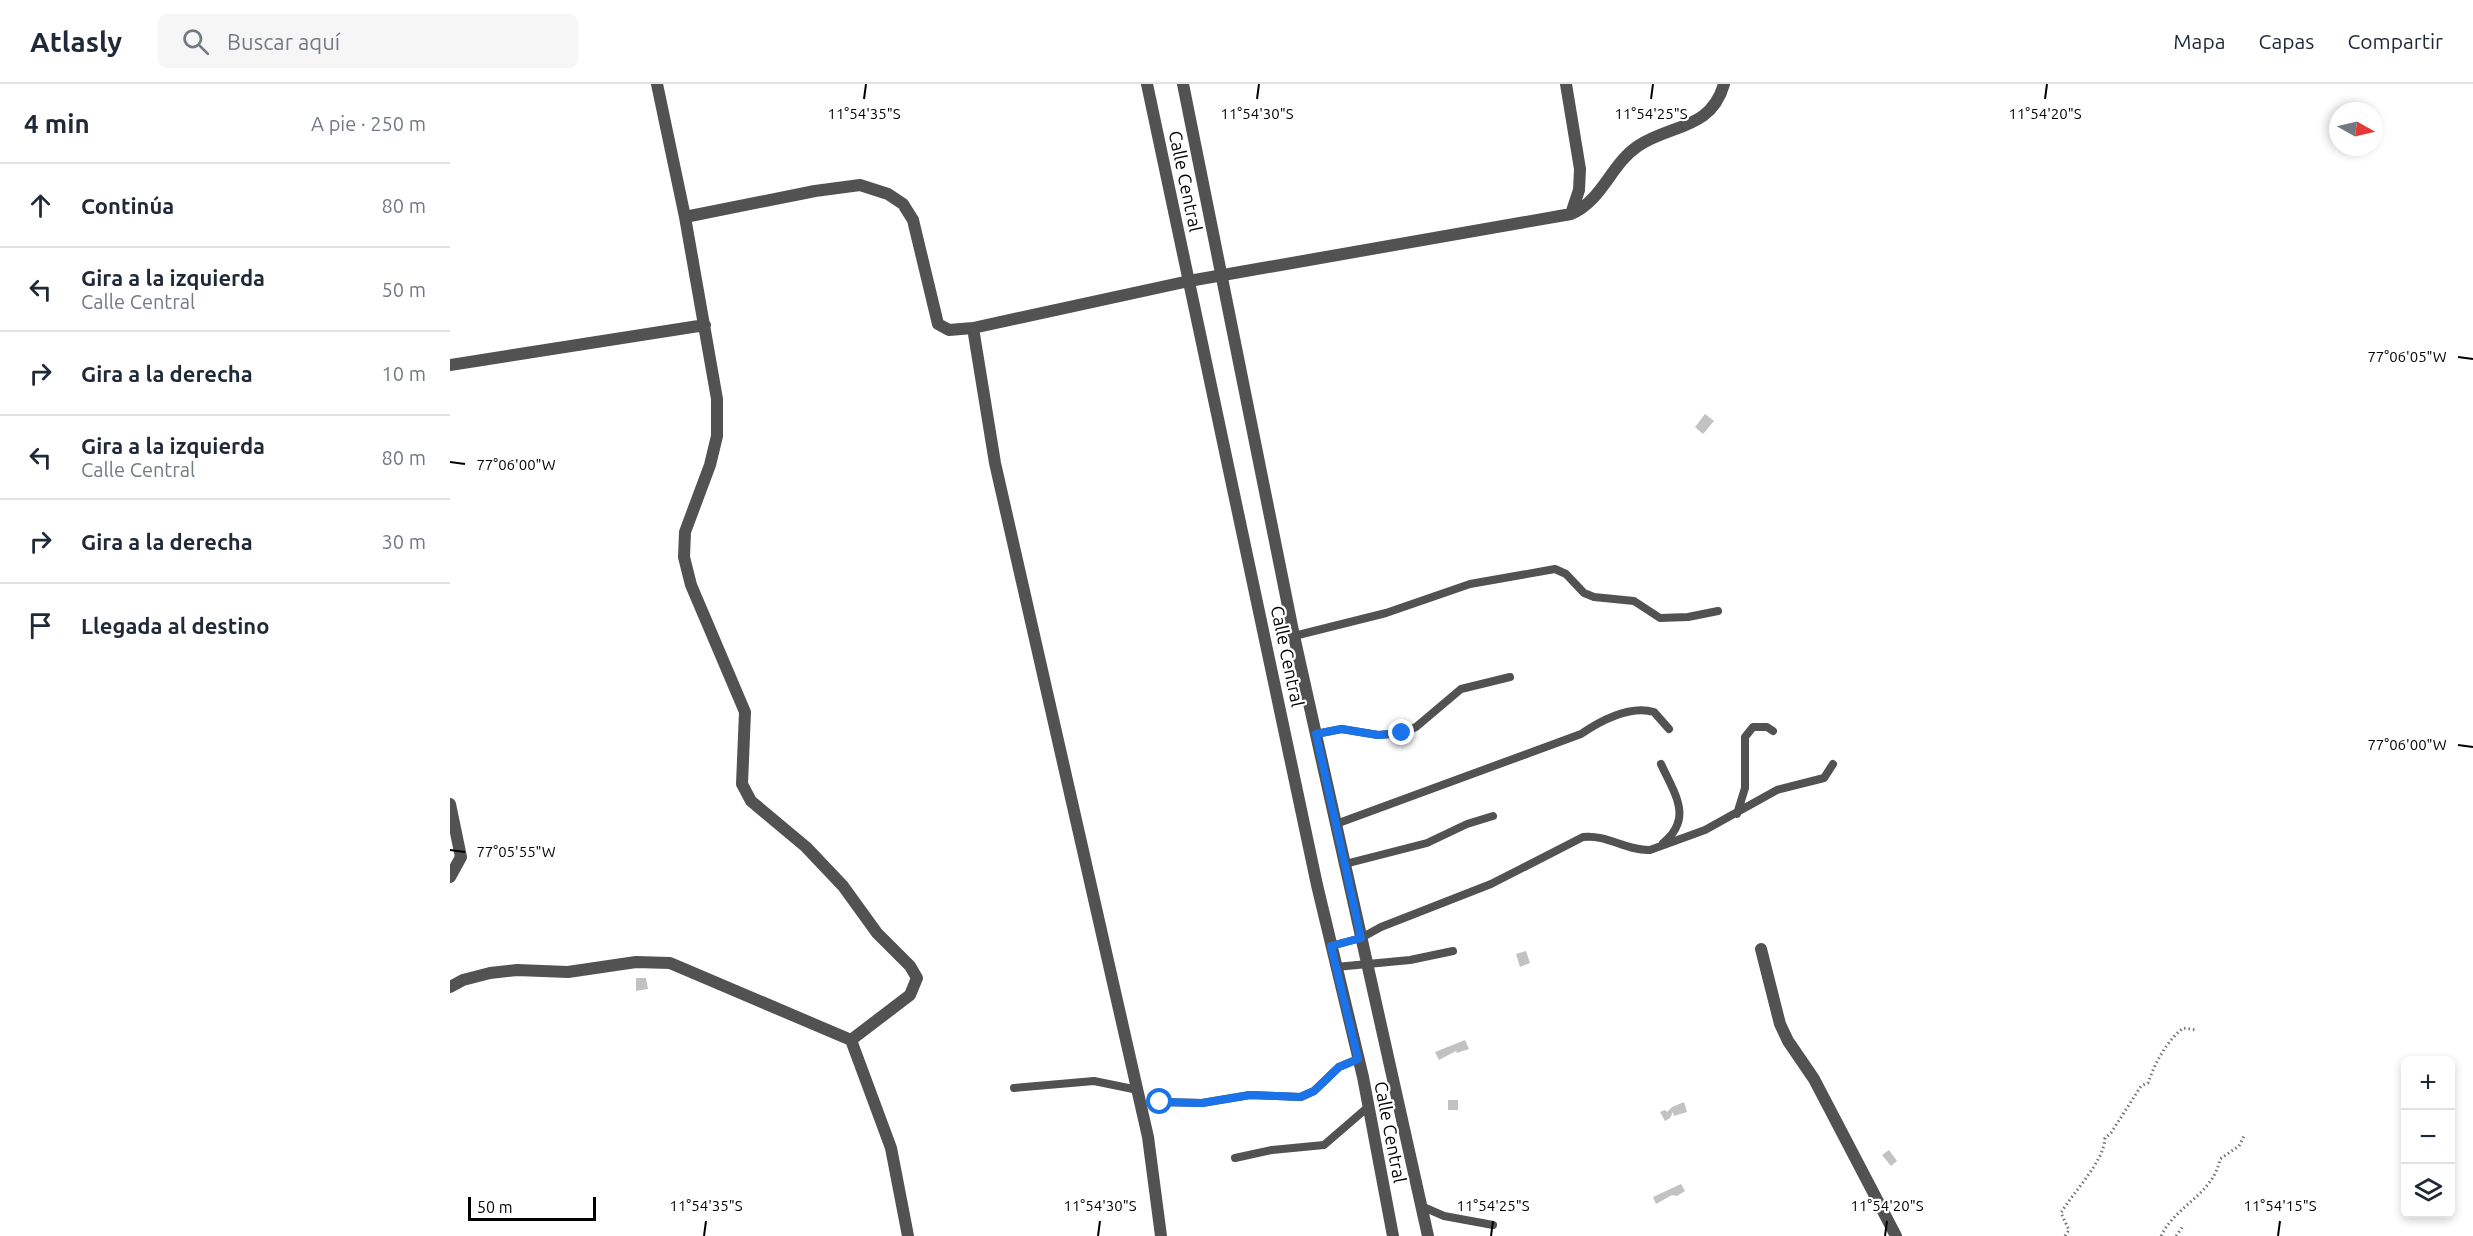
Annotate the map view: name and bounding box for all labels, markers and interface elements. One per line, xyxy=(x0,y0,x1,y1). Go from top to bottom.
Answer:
search box xyxy=(158,14,578,68)
icon: search xyxy=(179,25,212,58)
text: Atlasly xyxy=(30,26,122,57)
text: Buscar aquí xyxy=(227,29,340,54)
text: Mapa xyxy=(2173,29,2225,53)
text: Capas xyxy=(2258,29,2314,53)
text: Compartir xyxy=(2347,29,2443,53)
north arrow xyxy=(2329,102,2383,156)
text: 11°54'35"S xyxy=(827,105,901,122)
text: 11°54'30"S xyxy=(1220,105,1294,122)
text: 11°54'25"S xyxy=(1614,105,1688,122)
text: 11°54'20"S xyxy=(2008,105,2082,122)
text: 4 min xyxy=(24,109,90,138)
text: A pie · 250 m xyxy=(311,112,426,135)
street label: Calle Central xyxy=(1166,129,1207,234)
icon: ahead xyxy=(24,189,57,222)
text: Continúa xyxy=(81,193,174,218)
text: 80 m xyxy=(382,194,426,217)
text: Gira a la izquierda xyxy=(81,265,265,290)
icon: left xyxy=(24,273,57,306)
text: 50 m xyxy=(382,278,426,301)
text: Calle Central xyxy=(81,290,195,313)
text: 77°06'05"W xyxy=(2367,348,2447,365)
icon: right xyxy=(24,357,57,390)
text: Gira a la derecha xyxy=(81,361,253,386)
text: 10 m xyxy=(382,362,426,385)
text: Gira a la izquierda xyxy=(81,433,265,458)
icon: left xyxy=(24,441,57,474)
text: 80 m xyxy=(382,446,426,469)
text: 77°06'00"W xyxy=(476,456,556,473)
text: Calle Central xyxy=(81,458,195,481)
icon: right xyxy=(24,525,57,558)
text: Gira a la derecha xyxy=(81,529,253,554)
text: 30 m xyxy=(382,530,426,553)
street label: Calle Central xyxy=(1268,604,1309,709)
icon: arrive xyxy=(24,609,57,642)
text: Llegada al destino xyxy=(81,613,269,638)
route end xyxy=(1388,719,1414,745)
text: 77°06'00"W xyxy=(2367,736,2447,753)
text: 77°05'55"W xyxy=(476,843,556,860)
map controls xyxy=(2401,1056,2455,1218)
button: + xyxy=(2401,1056,2455,1110)
street label: Calle Central xyxy=(1371,1080,1411,1185)
route start xyxy=(1146,1088,1172,1114)
button: − xyxy=(2401,1110,2455,1164)
button: layers xyxy=(2401,1164,2455,1218)
scale bar xyxy=(468,1194,596,1222)
text: 11°54'35"S xyxy=(669,1197,743,1214)
text: 11°54'30"S xyxy=(1063,1197,1137,1214)
text: 11°54'25"S xyxy=(1456,1197,1530,1214)
text: 11°54'20"S xyxy=(1850,1197,1924,1214)
text: 11°54'15"S xyxy=(2243,1197,2317,1214)
text: 50 m xyxy=(477,1198,513,1216)

